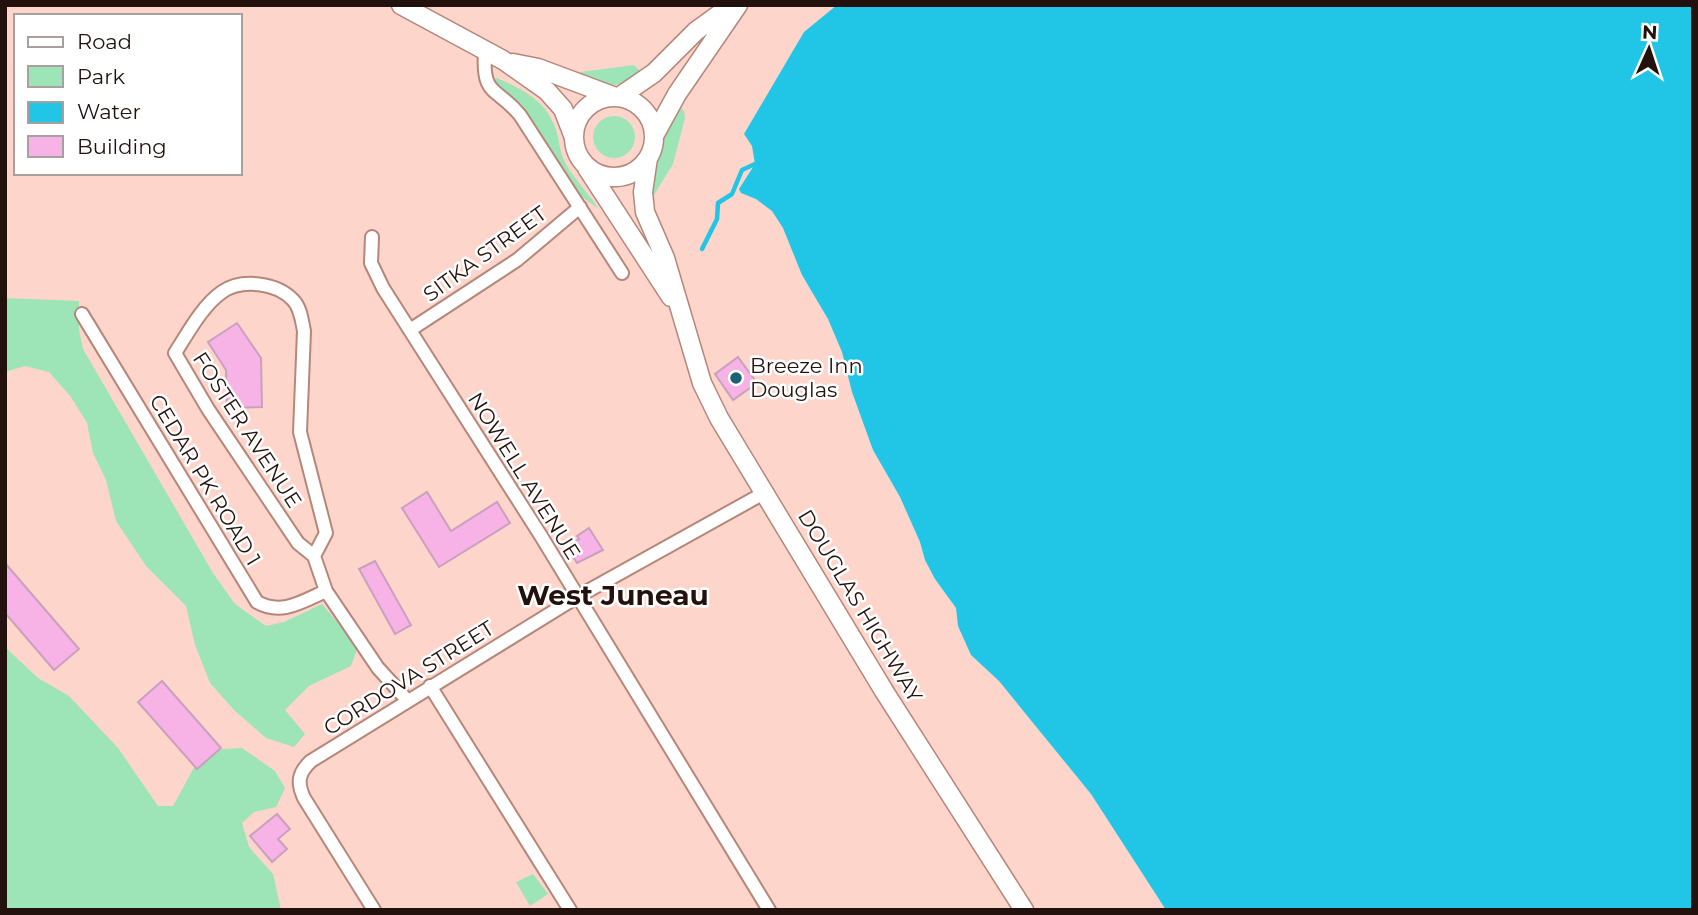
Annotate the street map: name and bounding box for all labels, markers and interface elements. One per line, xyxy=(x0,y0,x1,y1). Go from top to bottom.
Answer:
legend xyxy=(14,14,242,175)
north arrow xyxy=(1614,14,1684,84)
text: N xyxy=(1642,21,1658,44)
text: Road xyxy=(77,29,132,54)
text: Park xyxy=(77,64,125,89)
text: Water xyxy=(77,99,141,124)
text: Building xyxy=(77,134,167,159)
street label: SITKA STREET xyxy=(418,200,551,307)
street label: FOSTER AVENUE xyxy=(188,347,307,512)
place label: Breeze Inn Douglas xyxy=(750,353,863,402)
marker: Breeze Inn Douglas xyxy=(728,370,744,386)
street label: NOWELL AVENUE xyxy=(463,388,586,564)
street label: CEDAR PK ROAD 1 xyxy=(144,390,266,570)
street label: DOUGLAS HIGHWAY xyxy=(793,505,928,707)
district label: West Juneau xyxy=(517,578,709,612)
street label: CORDOVA STREET xyxy=(319,615,498,740)

